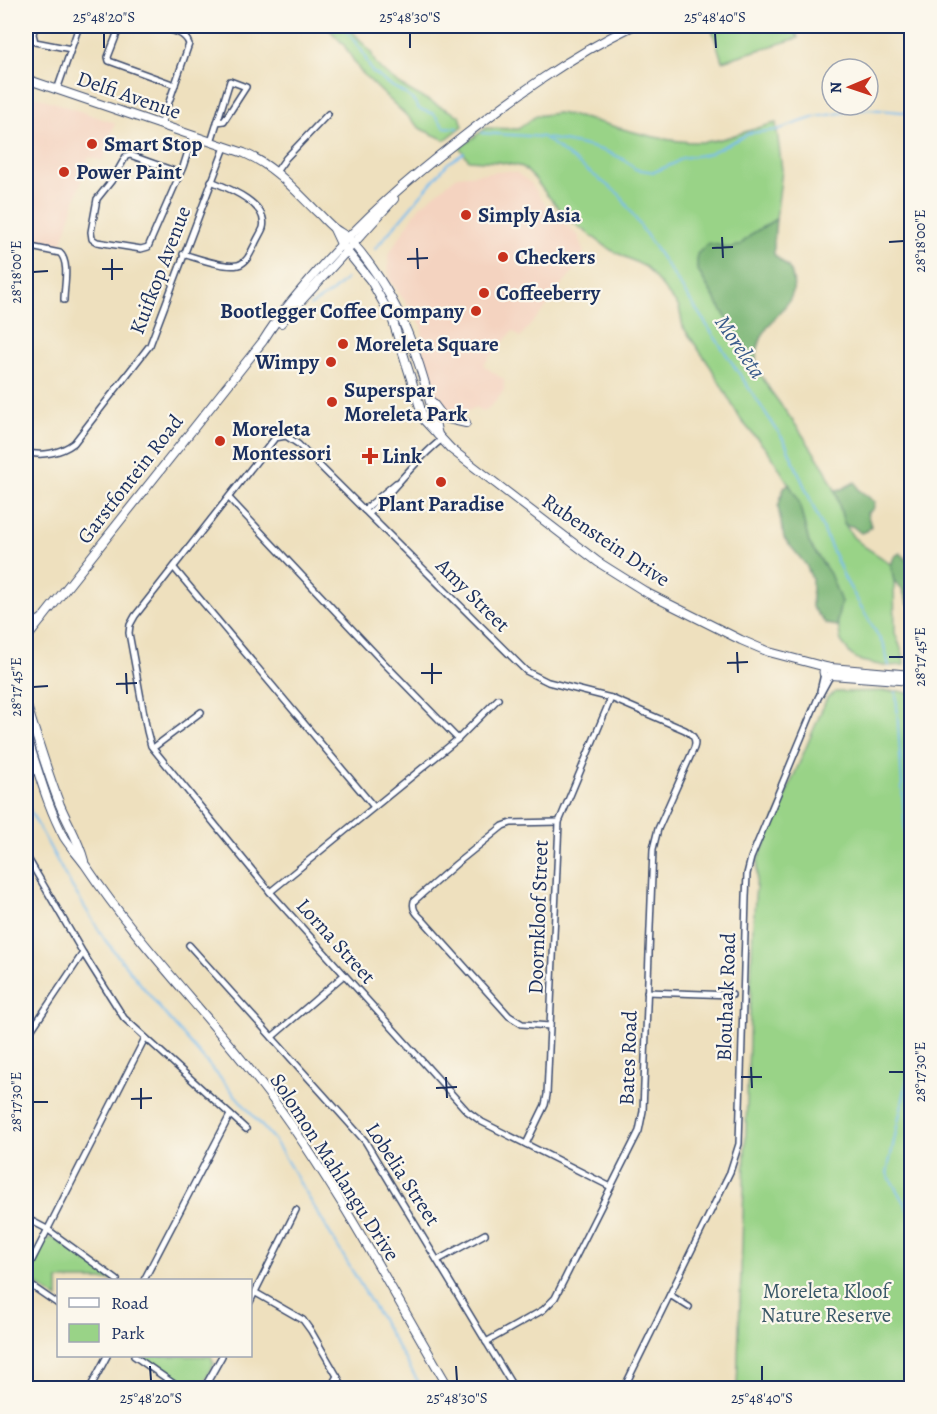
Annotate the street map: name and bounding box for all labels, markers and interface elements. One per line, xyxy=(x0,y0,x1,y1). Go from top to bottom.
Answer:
text: 25°48'20"S xyxy=(73,7,135,27)
text: 25°48'30"S xyxy=(379,7,441,27)
text: 25°48'40"S xyxy=(684,7,746,27)
north arrow xyxy=(820,57,880,117)
street label: Delfi Avenue xyxy=(73,64,185,126)
text: N xyxy=(825,81,847,94)
place label: Smart Stop xyxy=(104,130,203,158)
marker: Smart Stop xyxy=(85,137,99,151)
place label: Power Paint xyxy=(76,158,182,186)
marker: Power Paint xyxy=(57,165,71,179)
place label: Simply Asia xyxy=(478,201,582,229)
street label: Kuifkop Avenue xyxy=(123,202,197,338)
marker: Simply Asia xyxy=(459,208,473,222)
text: 28°18'00"E xyxy=(910,209,930,273)
text: 28°18'00"E xyxy=(6,240,26,304)
place label: Checkers xyxy=(515,243,596,271)
marker: Checkers xyxy=(496,250,510,264)
place label: Coffeeberry xyxy=(496,279,602,307)
marker: Coffeeberry xyxy=(477,286,491,300)
place label: Bootlegger Coffee Company xyxy=(220,297,465,325)
marker: Bootlegger Coffee Company xyxy=(469,304,483,318)
water label: Moreleta xyxy=(708,309,772,385)
place label: Moreleta Square xyxy=(355,330,499,358)
marker: Moreleta Square xyxy=(336,337,350,351)
place label: Wimpy xyxy=(254,348,320,376)
marker: Wimpy xyxy=(324,355,338,369)
place label: Superspar Moreleta Park xyxy=(344,376,467,428)
marker: Superspar Moreleta Park xyxy=(325,395,339,409)
street label: Garstfontein Road xyxy=(71,408,190,550)
place label: Moreleta Montessori xyxy=(232,415,331,467)
marker: Moreleta Montessori xyxy=(213,434,227,448)
place label: Link xyxy=(382,442,422,470)
marker: Link xyxy=(363,449,377,463)
marker: Plant Paradise xyxy=(434,475,448,489)
street label: Rubenstein Drive xyxy=(537,487,675,593)
place label: Plant Paradise xyxy=(378,490,504,518)
street label: Amy Street xyxy=(429,551,516,638)
text: 28°17'45"E xyxy=(910,627,930,687)
text: 28°17'45"E xyxy=(6,657,26,717)
street label: Doornkloof Street xyxy=(521,839,555,995)
street label: Lorna Street xyxy=(290,892,382,990)
street label: Blouhaak Road xyxy=(710,932,742,1062)
street label: Bates Road xyxy=(612,1009,644,1106)
text: 28°17'30"E xyxy=(910,1042,930,1102)
street label: Solomon Mahlangu Drive xyxy=(264,1068,406,1266)
text: 28°17'30"E xyxy=(6,1072,26,1132)
street label: Lobelia Street xyxy=(359,1117,447,1231)
park label: Moreleta Kloof Nature Reserve xyxy=(761,1277,892,1329)
legend xyxy=(57,1279,252,1357)
text: Road xyxy=(111,1291,149,1315)
text: Park xyxy=(111,1321,145,1345)
text: 25°48'20"S xyxy=(120,1388,182,1408)
text: 25°48'30"S xyxy=(426,1388,488,1408)
text: 25°48'40"S xyxy=(731,1388,793,1408)

